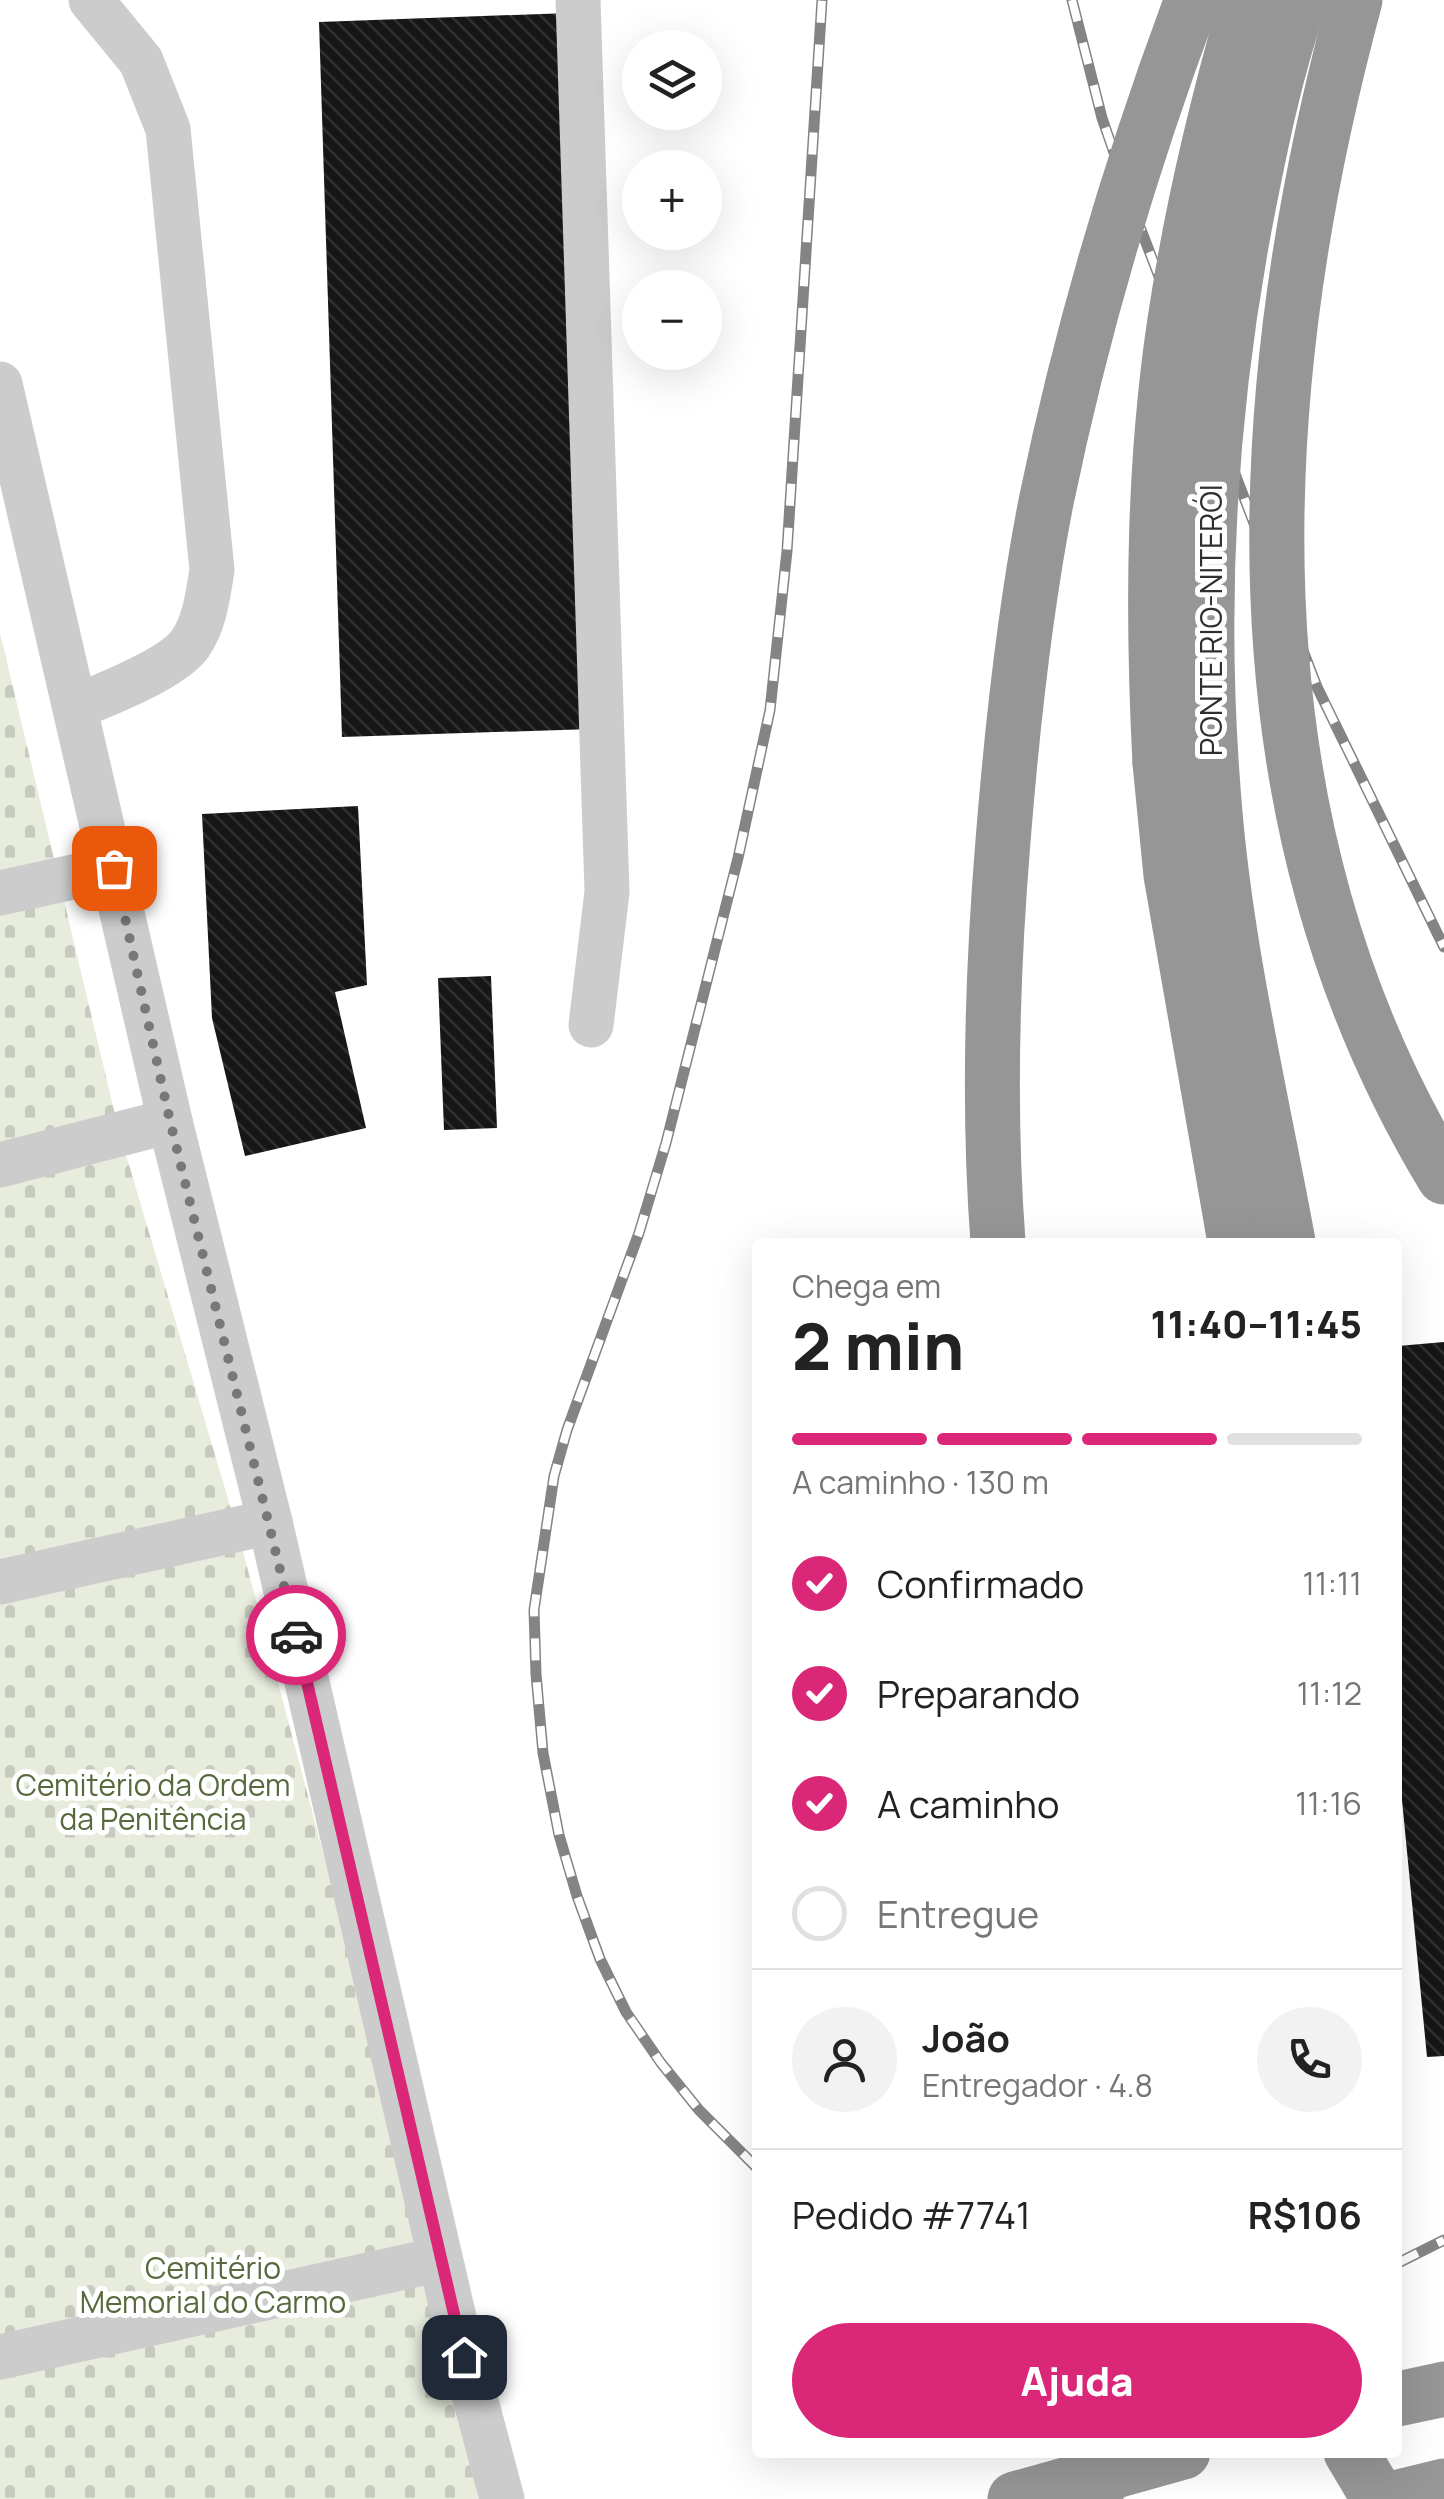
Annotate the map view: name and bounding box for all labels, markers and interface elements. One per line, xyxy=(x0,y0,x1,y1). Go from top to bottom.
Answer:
map controls xyxy=(622,30,722,370)
button: layers xyxy=(622,30,722,130)
button: + xyxy=(622,150,722,250)
button: − xyxy=(622,270,722,370)
street label: PONTE RIO-NITERÓI xyxy=(1190,484,1231,756)
pin xyxy=(72,826,157,911)
icon: bag xyxy=(87,841,142,896)
text: Chega em xyxy=(792,1264,941,1308)
text: 11:40–11:45 xyxy=(1151,1297,1362,1349)
text: 2 min xyxy=(792,1301,964,1390)
text: A caminho · 130 m xyxy=(792,1460,1049,1504)
icon: check xyxy=(792,1556,847,1611)
text: Confirmado xyxy=(877,1557,1084,1609)
text: 11:11 xyxy=(1303,1561,1362,1605)
courier xyxy=(246,1585,346,1685)
icon: car xyxy=(269,1608,324,1663)
icon: check xyxy=(792,1666,847,1721)
text: Preparando xyxy=(877,1667,1080,1719)
text: 11:12 xyxy=(1297,1671,1362,1715)
park label: Cemitério da Ordem da Penitência xyxy=(15,1764,291,1839)
icon: check xyxy=(792,1776,847,1831)
text: A caminho xyxy=(877,1777,1059,1829)
text: 11:16 xyxy=(1295,1781,1362,1825)
text: Entregue xyxy=(877,1887,1039,1939)
button: person xyxy=(792,2007,897,2112)
button: phone xyxy=(1257,2007,1362,2112)
text: João xyxy=(922,2011,1010,2063)
text: Entregador · 4.8 xyxy=(922,2063,1153,2107)
text: Pedido #7741 xyxy=(792,2188,1031,2240)
text: R$106 xyxy=(1248,2188,1362,2240)
park label: Cemitério Memorial do Carmo xyxy=(80,2247,346,2322)
pin xyxy=(422,2315,507,2400)
button: Ajuda xyxy=(792,2323,1362,2438)
icon: home xyxy=(437,2330,492,2385)

